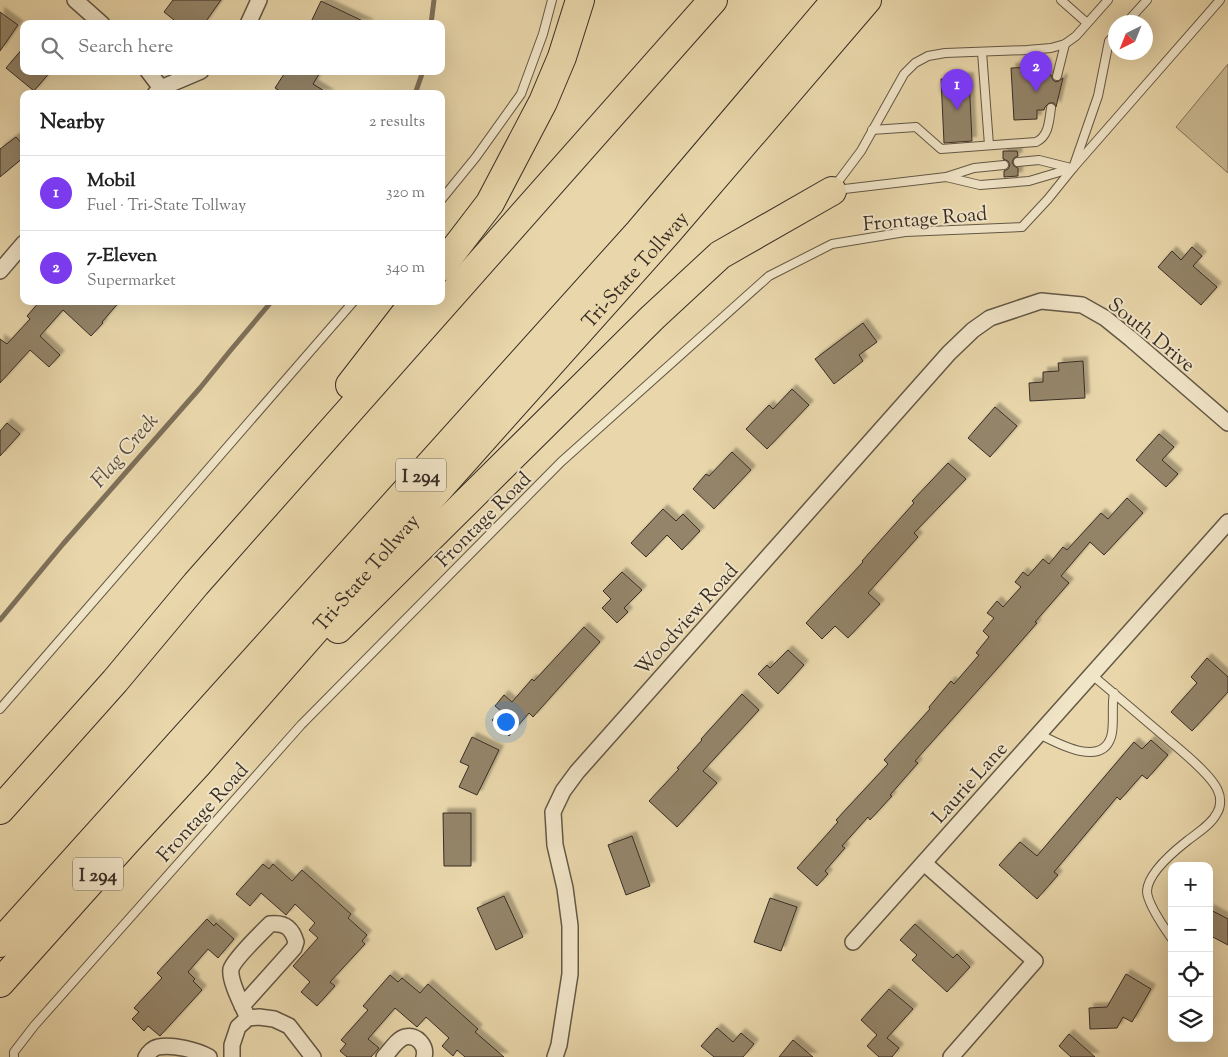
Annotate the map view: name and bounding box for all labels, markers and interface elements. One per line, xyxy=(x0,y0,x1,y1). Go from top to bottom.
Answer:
north arrow xyxy=(1108,15,1153,60)
search box xyxy=(20,20,445,75)
icon: search xyxy=(38,34,66,62)
text: Search here xyxy=(78,34,173,61)
pin: 2 xyxy=(1020,51,1052,92)
pin: 1 xyxy=(941,69,973,110)
text: Nearby xyxy=(40,108,105,138)
text: 2 results xyxy=(369,111,425,134)
text: Mobil xyxy=(87,168,135,195)
text: 1 xyxy=(53,182,59,205)
text: 320 m xyxy=(386,182,425,205)
text: Fuel · Tri-State Tollway xyxy=(87,195,246,218)
street label: Frontage Road xyxy=(862,201,989,240)
street label: Tri-State Tollway xyxy=(576,206,697,336)
text: 7-Eleven xyxy=(87,243,157,270)
text: 2 xyxy=(52,257,60,280)
text: 340 m xyxy=(386,257,425,280)
text: Supermarket xyxy=(87,270,176,293)
street label: South Drive xyxy=(1100,292,1200,380)
water label: Flag Creek xyxy=(85,407,167,495)
road number: I 294 xyxy=(396,458,446,492)
street label: Frontage Road xyxy=(430,466,539,575)
street label: Tri-State Tollway xyxy=(308,509,428,639)
street label: Woodview Road xyxy=(629,558,746,683)
your location xyxy=(493,709,519,735)
street label: Laurie Lane xyxy=(926,736,1016,831)
street label: Frontage Road xyxy=(151,758,256,870)
road number: I 294 xyxy=(73,858,123,891)
map controls xyxy=(1168,862,1213,1042)
button: + xyxy=(1168,862,1213,907)
button: − xyxy=(1168,907,1213,952)
button: locate xyxy=(1168,952,1213,997)
button: layers xyxy=(1168,997,1213,1042)

